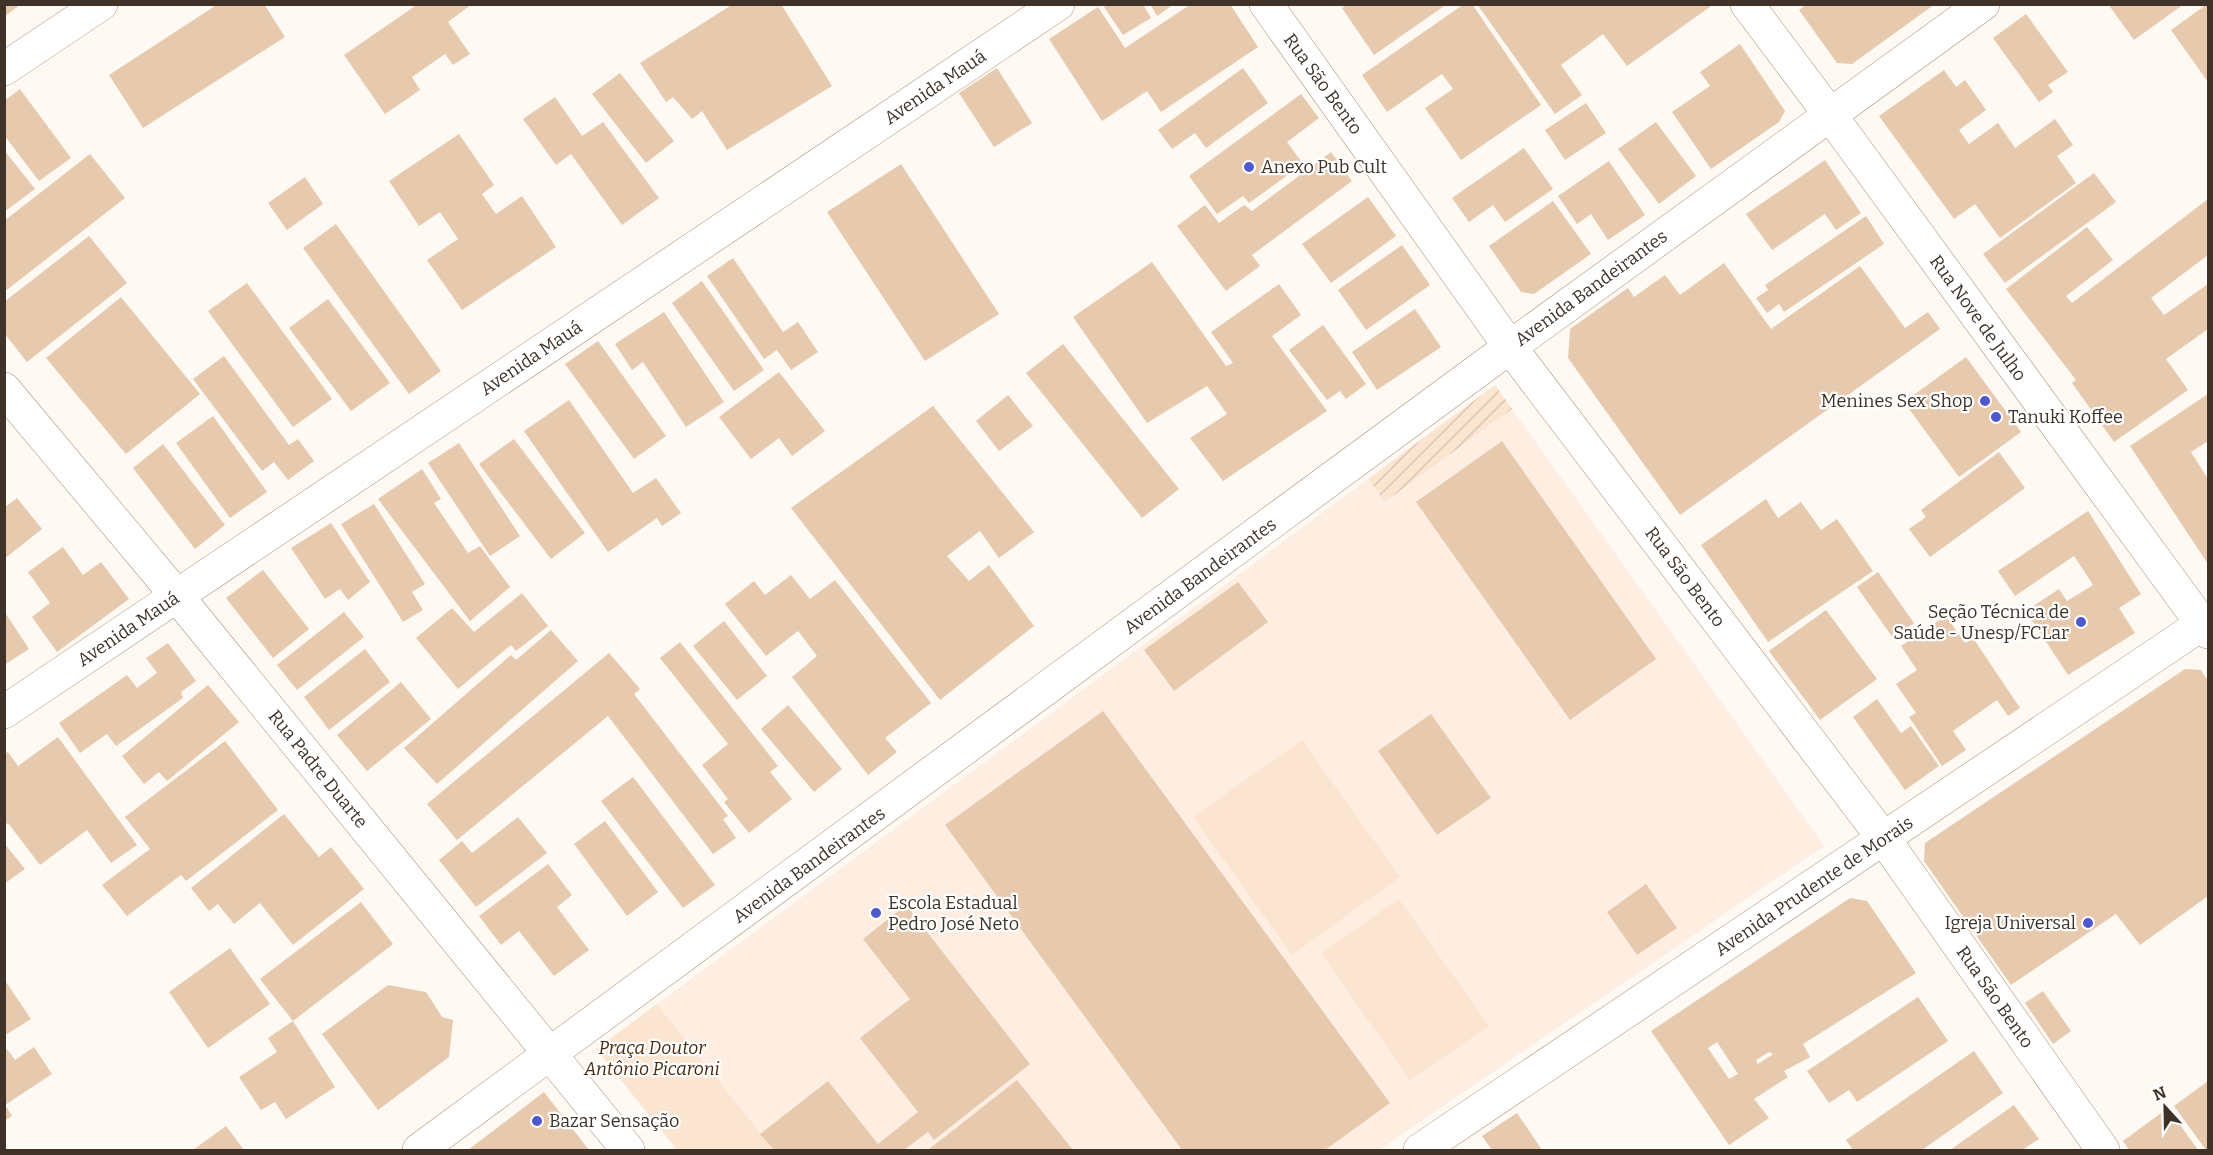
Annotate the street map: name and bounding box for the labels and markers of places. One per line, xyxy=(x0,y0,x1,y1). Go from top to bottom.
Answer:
place label: Anexo Pub Cult xyxy=(1261,156,1387,178)
marker: Anexo Pub Cult xyxy=(1242,160,1256,174)
place label: Menines Sex Shop xyxy=(1821,390,1973,412)
marker: Menines Sex Shop xyxy=(1978,394,1992,408)
place label: Tanuki Koffee xyxy=(2008,406,2123,428)
marker: Tanuki Koffee xyxy=(1989,410,2003,424)
place label: Seção Técnica de Saúde - Unesp/FCLar xyxy=(1893,601,2069,644)
marker: Seção Técnica de Saúde - Unesp/FCLar xyxy=(2074,615,2088,629)
place label: Escola Estadual Pedro José Neto xyxy=(888,892,1019,935)
marker: Escola Estadual Pedro José Neto xyxy=(869,906,883,920)
place label: Igreja Universal xyxy=(1944,912,2076,934)
marker: Igreja Universal xyxy=(2081,916,2095,930)
place label: Bazar Sensação xyxy=(549,1110,679,1132)
marker: Bazar Sensação xyxy=(530,1114,544,1128)

